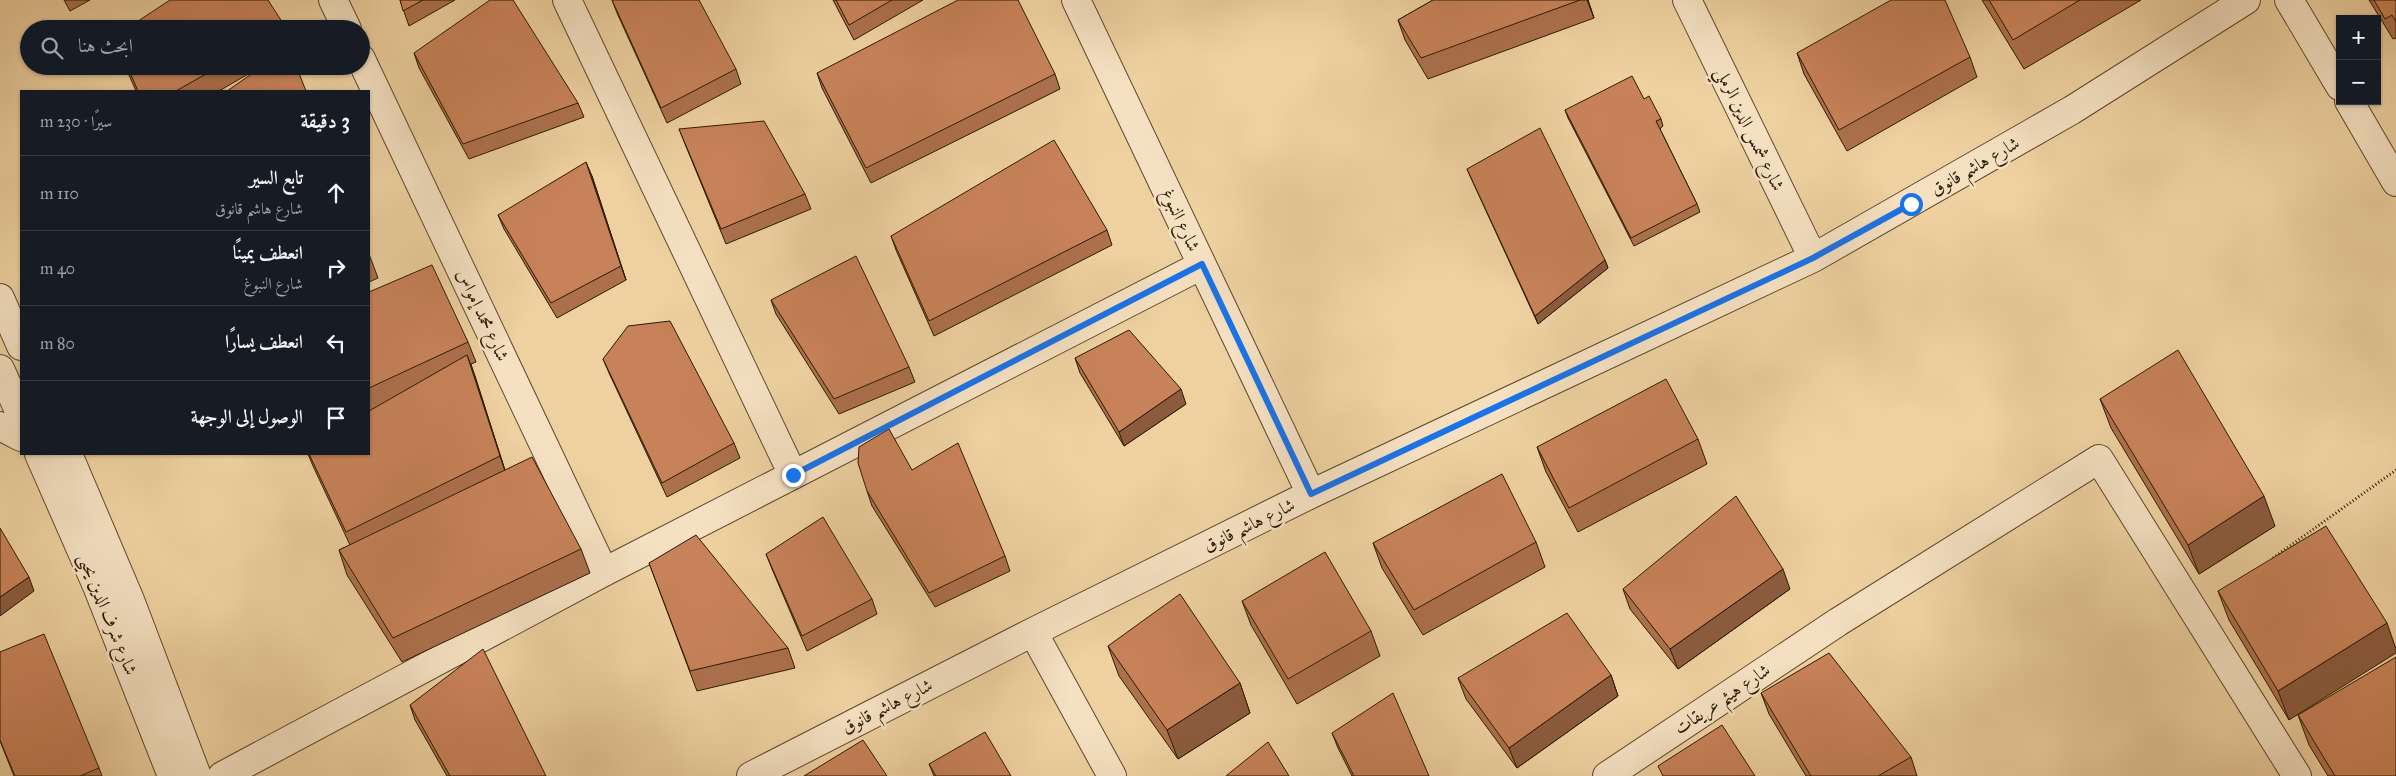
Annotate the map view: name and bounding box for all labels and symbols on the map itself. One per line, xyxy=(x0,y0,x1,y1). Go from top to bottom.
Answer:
street label: شارع شمس الدين الرملي xyxy=(1705,64,1789,197)
street label: شارع هاشم قانوق xyxy=(1927,132,2027,206)
street label: شارع النبوغ xyxy=(1153,185,1205,257)
route start xyxy=(1900,193,1923,216)
street label: شارع محمد إمواس xyxy=(448,265,514,366)
route end xyxy=(782,464,805,487)
street label: شارع هاشم قانوق xyxy=(1200,493,1301,563)
street label: شارع شرف الدين يحيى xyxy=(70,550,142,680)
street label: شارع هيثم عريقات xyxy=(1670,659,1778,745)
street label: شارع هاشم قانوق xyxy=(838,674,939,745)

